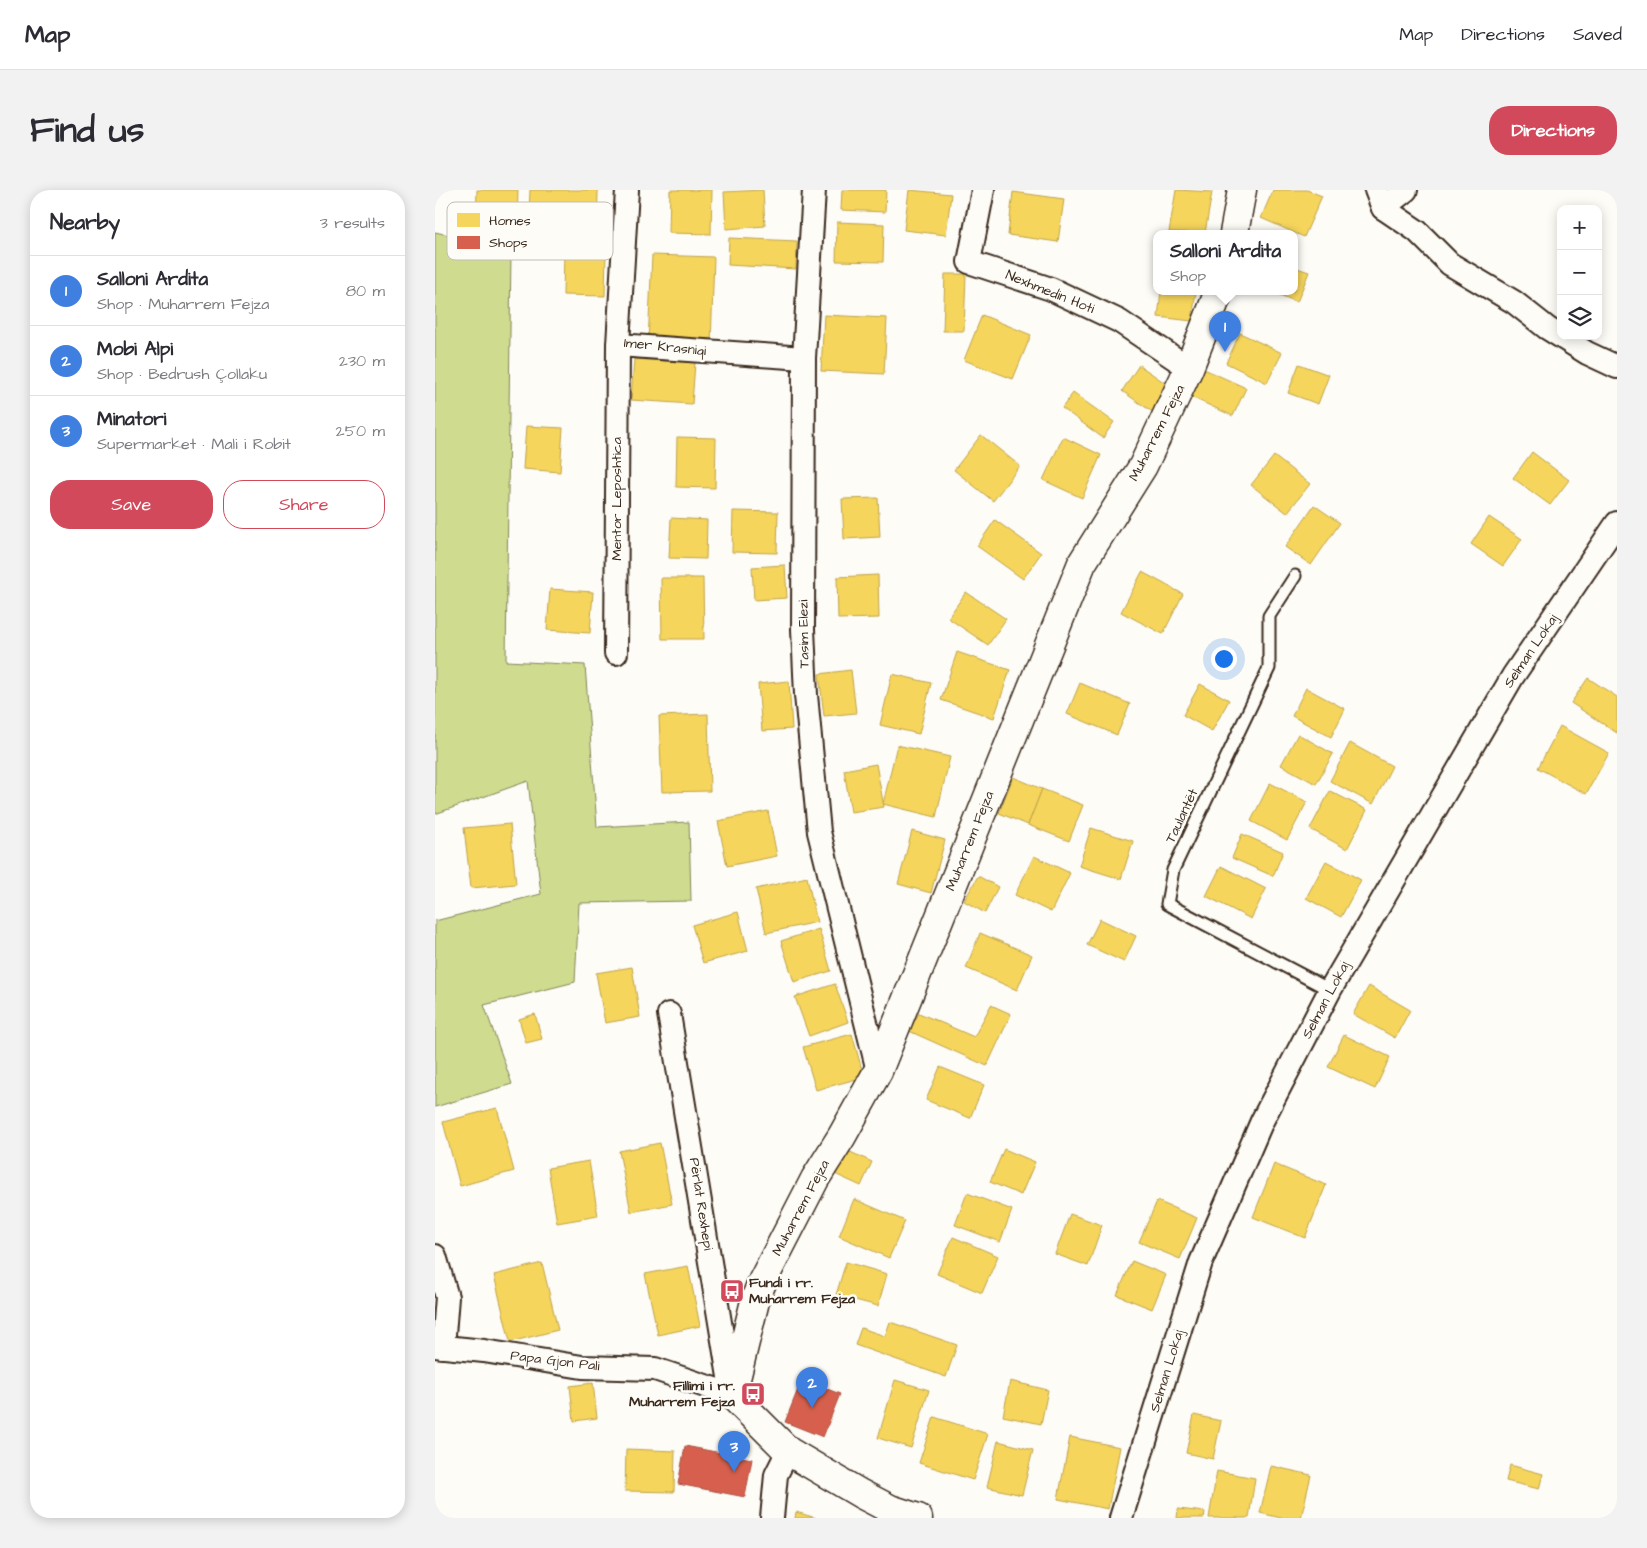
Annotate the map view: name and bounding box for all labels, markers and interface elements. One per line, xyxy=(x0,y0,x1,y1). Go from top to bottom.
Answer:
text: Map xyxy=(25,18,70,52)
text: Map xyxy=(1399,22,1433,47)
text: Directions xyxy=(1461,22,1545,47)
text: Saved xyxy=(1573,22,1622,47)
text: Find us xyxy=(30,106,144,155)
button: Directions xyxy=(1489,106,1617,155)
legend xyxy=(447,202,613,260)
map controls xyxy=(1557,205,1602,340)
button: + xyxy=(1557,205,1602,250)
text: Nearby xyxy=(50,208,120,237)
text: Homes xyxy=(489,211,531,231)
text: 3 results xyxy=(320,212,385,234)
popup xyxy=(1153,230,1298,295)
text: Shops xyxy=(489,233,528,253)
text: Salloni Ardita xyxy=(1170,238,1281,265)
button: − xyxy=(1557,250,1602,295)
street label: Nexhmedin Hoti xyxy=(1002,265,1098,319)
text: Shop xyxy=(1170,265,1206,287)
text: Salloni Ardita xyxy=(97,266,208,293)
text: 1 xyxy=(65,280,67,302)
text: 80 m xyxy=(346,280,385,302)
text: Shop · Muharrem Fejza xyxy=(97,293,269,315)
button: layers xyxy=(1557,295,1602,340)
pin: 1 xyxy=(1209,311,1241,352)
street label: Imer Krasniqi xyxy=(623,333,707,361)
text: Mobi Alpi xyxy=(97,336,173,363)
text: 2 xyxy=(61,350,71,372)
text: 230 m xyxy=(339,350,385,372)
text: Shop · Bedrush Çollaku xyxy=(97,363,267,385)
street label: Muharrem Fejza xyxy=(1124,381,1190,485)
text: Minatori xyxy=(97,406,167,433)
text: 3 xyxy=(62,420,70,442)
text: 250 m xyxy=(336,420,385,442)
text: Supermarket · Mali i Robit xyxy=(97,433,291,455)
street label: Mentor Leposhtica xyxy=(607,437,627,561)
button: Save xyxy=(50,480,213,529)
button: Share xyxy=(223,480,385,529)
street label: Tasim Elezi xyxy=(793,600,815,668)
street label: Selman Lokaj xyxy=(1499,610,1563,692)
your location xyxy=(1211,646,1237,672)
street label: Taulantët xyxy=(1161,785,1203,847)
street label: Muharrem Fejza xyxy=(941,788,999,894)
street label: Selman Lokaj xyxy=(1297,957,1355,1042)
street label: Përlat Rexhepi xyxy=(684,1156,718,1252)
street label: Muharrem Fejza xyxy=(767,1156,835,1260)
place label: Fundi i rr. Muharrem Fejza xyxy=(749,1273,856,1309)
bus stop icon: Fundi i rr. Muharrem Fejza xyxy=(719,1278,745,1304)
street label: Selman Lokaj xyxy=(1145,1327,1189,1415)
street label: Papa Gjon Pali xyxy=(509,1346,601,1376)
pin: 2 xyxy=(796,1367,828,1408)
place label: Fillimi i rr. Muharrem Fejza xyxy=(629,1376,736,1412)
bus stop icon: Fillimi i rr. Muharrem Fejza xyxy=(740,1381,766,1407)
pin: 3 xyxy=(718,1431,750,1472)

